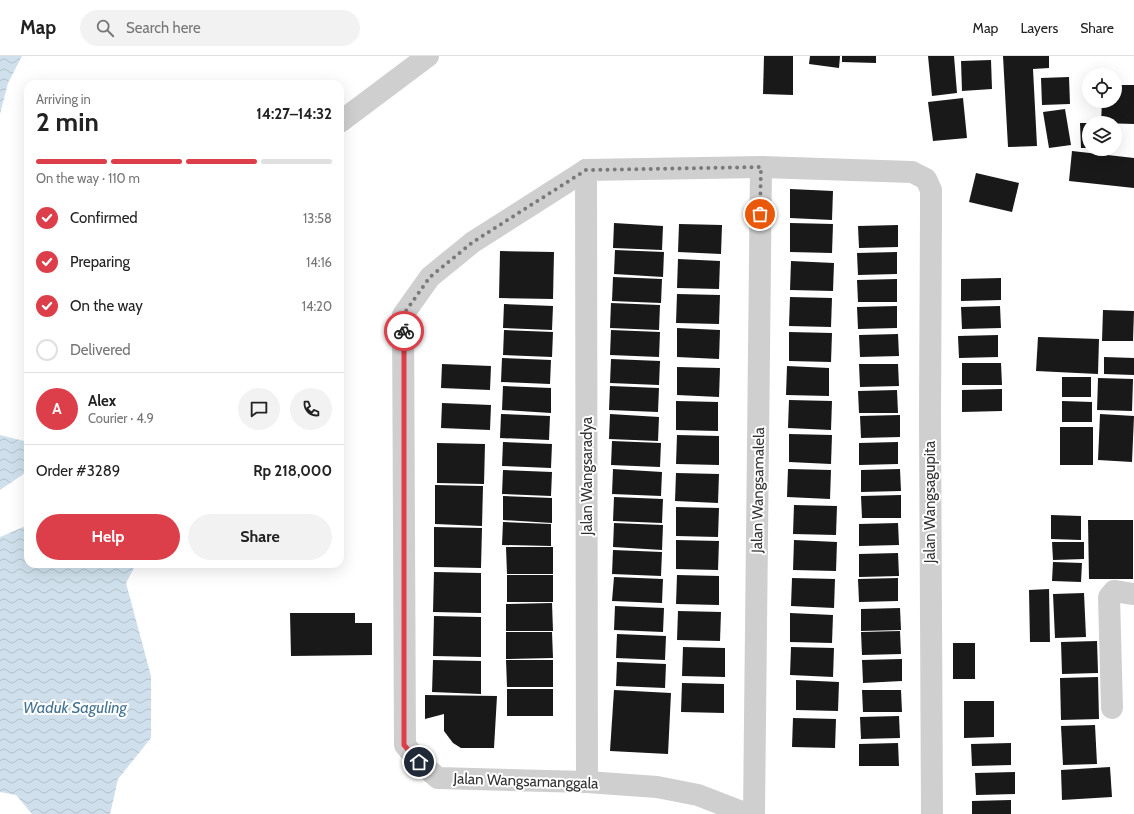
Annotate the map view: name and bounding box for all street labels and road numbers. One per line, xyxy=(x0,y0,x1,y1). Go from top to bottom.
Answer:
street label: Jalan Wangsaradya xyxy=(578,416,596,536)
street label: Jalan Wangsamalela xyxy=(748,426,768,554)
street label: Jalan Wangsagupita xyxy=(921,440,939,564)
street label: Jalan Wangsamanggala xyxy=(452,769,600,793)

